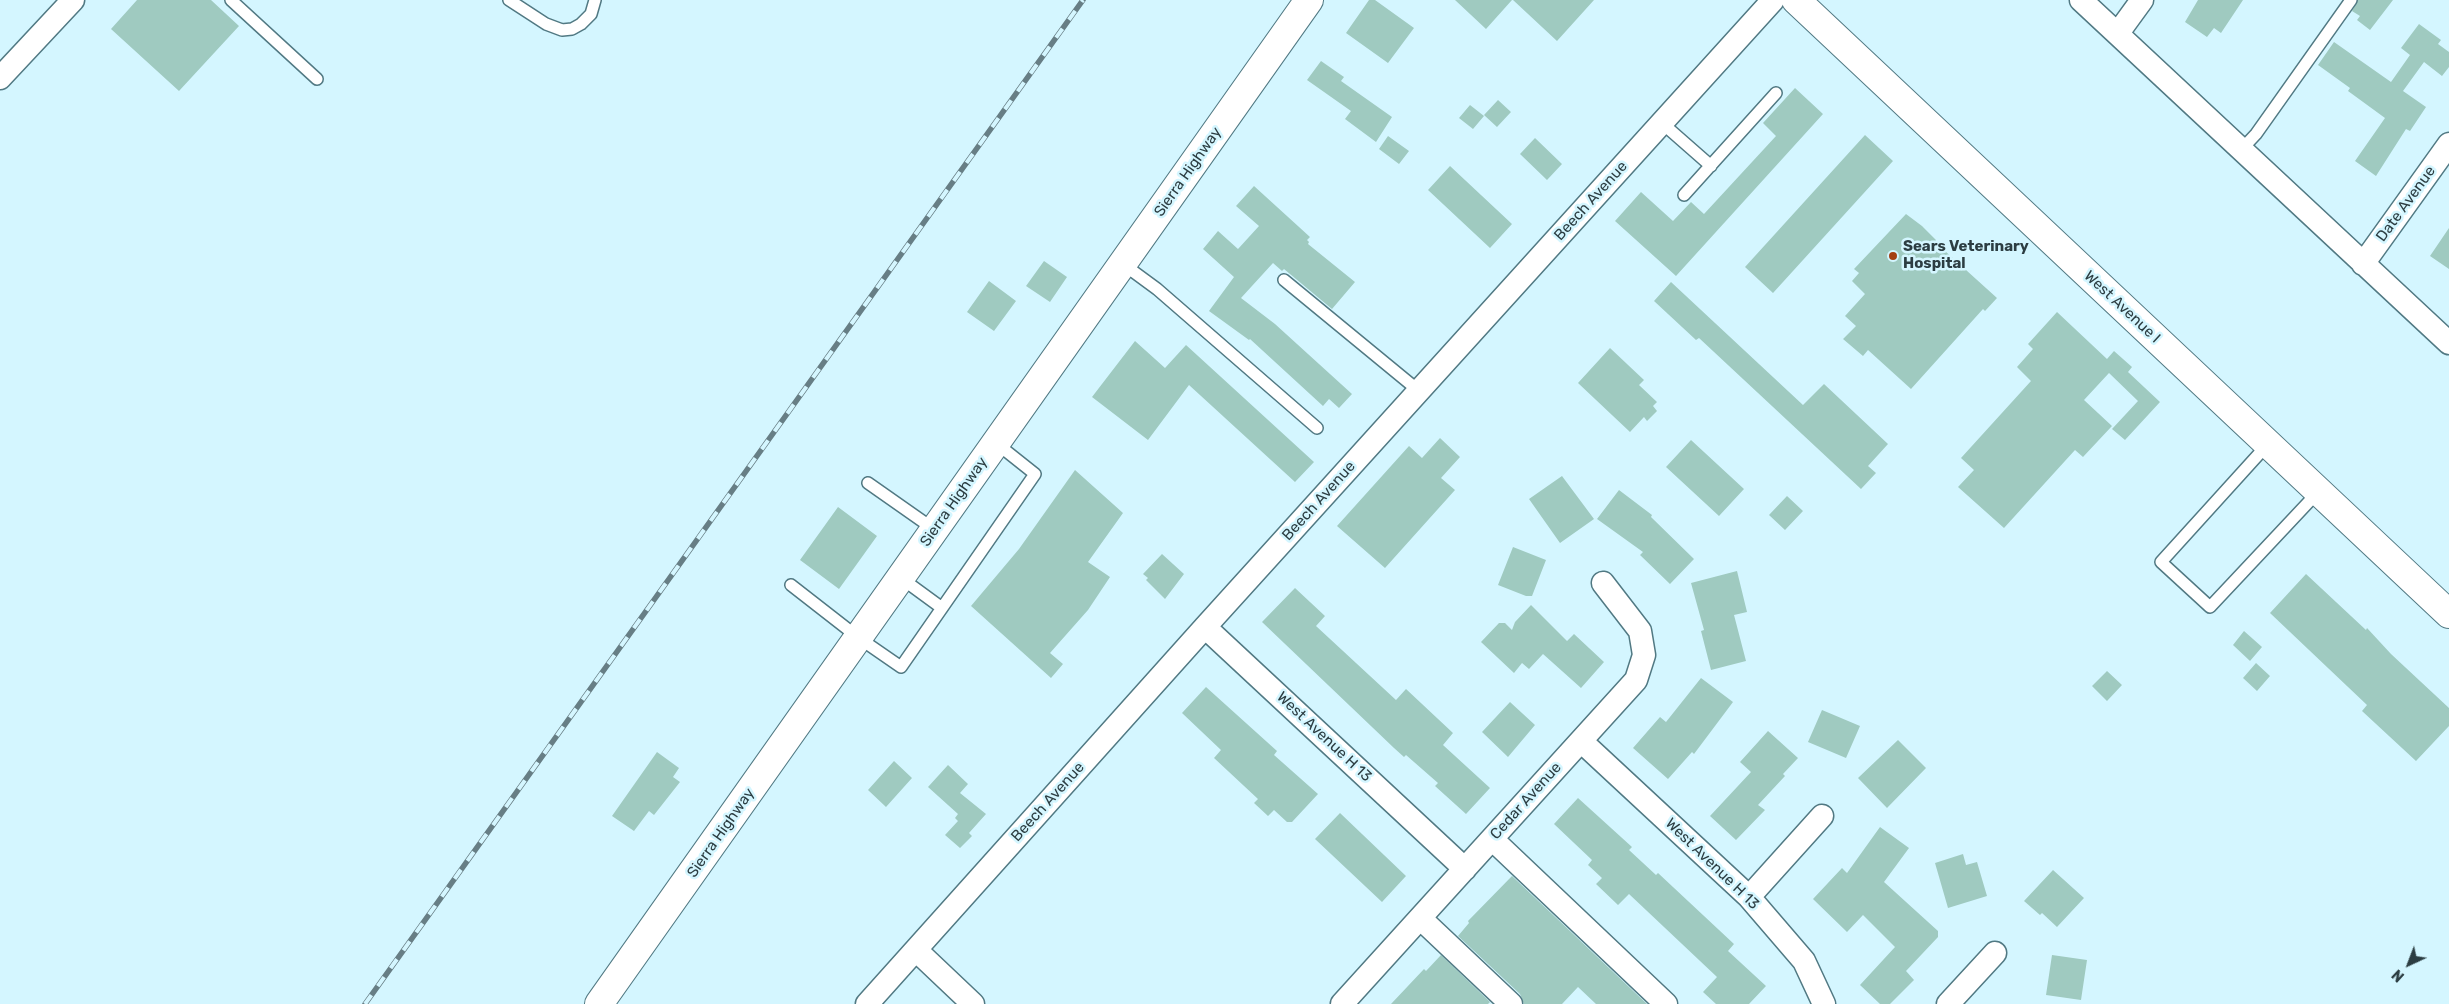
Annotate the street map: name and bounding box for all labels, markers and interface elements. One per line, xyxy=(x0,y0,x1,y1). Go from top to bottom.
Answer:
street label: Sierra Highway xyxy=(1150,124,1226,220)
street label: Beech Avenue xyxy=(1551,158,1631,244)
street label: Date Avenue xyxy=(2373,163,2439,245)
place label: Sears Veterinary Hospital xyxy=(1903,238,2029,273)
marker: Sears Veterinary Hospital xyxy=(1887,250,1899,262)
street label: West Avenue I xyxy=(2080,267,2164,347)
street label: Sierra Highway xyxy=(916,454,992,550)
street label: Beech Avenue xyxy=(1279,458,1359,544)
street label: West Avenue H 13 xyxy=(1273,688,1375,786)
street label: Beech Avenue xyxy=(1008,759,1088,845)
street label: Cedar Avenue xyxy=(1487,759,1565,843)
street label: Sierra Highway xyxy=(683,785,759,881)
street label: West Avenue H 13 xyxy=(1661,815,1763,913)
north arrow xyxy=(2384,939,2434,989)
text: N xyxy=(2389,966,2408,985)

